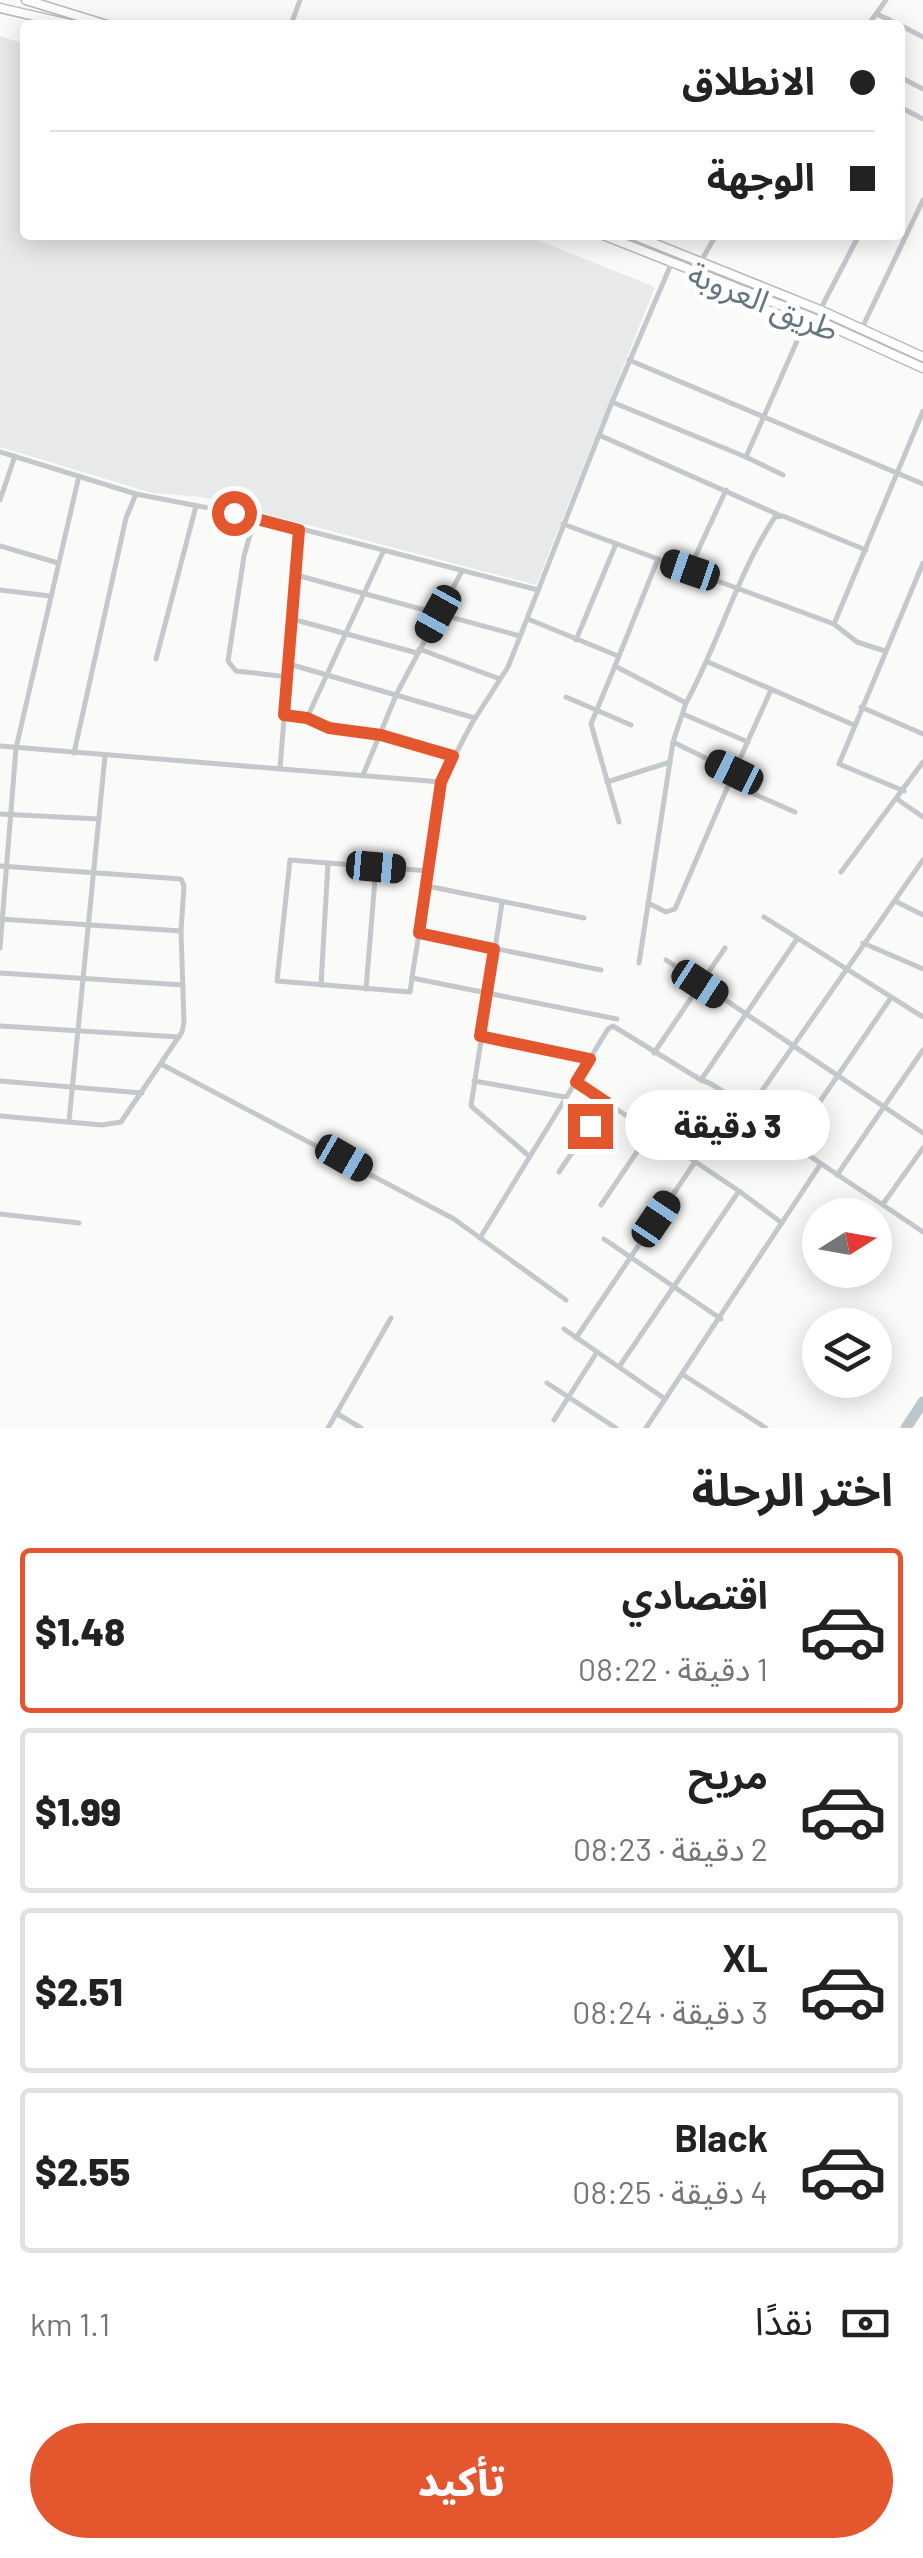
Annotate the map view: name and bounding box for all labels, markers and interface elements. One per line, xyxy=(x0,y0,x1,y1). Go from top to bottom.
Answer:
text: الانطلاق xyxy=(682,57,815,103)
text: الوجهة xyxy=(707,153,815,199)
street label: طريق العروبة xyxy=(682,253,845,350)
route start xyxy=(212,491,257,536)
car xyxy=(657,546,723,594)
car xyxy=(410,580,466,648)
car xyxy=(700,745,768,799)
car xyxy=(345,849,407,885)
car xyxy=(667,955,733,1013)
callout: 3 دقيقة xyxy=(625,1091,830,1161)
route end xyxy=(568,1104,613,1149)
text: 3 دقيقة xyxy=(674,1106,781,1144)
car xyxy=(311,1130,377,1186)
car xyxy=(627,1186,685,1252)
north arrow xyxy=(802,1198,892,1288)
map controls xyxy=(802,1198,892,1398)
button: layers xyxy=(802,1308,892,1398)
text: اختر الرحلة xyxy=(692,1461,893,1515)
text: اقتصادي xyxy=(622,1571,768,1617)
icon: car xyxy=(798,1586,888,1676)
text: $1.48 xyxy=(35,1608,125,1654)
text: 1 دقيقة · 08:22 xyxy=(578,1649,768,1687)
text: مريح xyxy=(688,1751,768,1797)
icon: car xyxy=(798,1766,888,1856)
text: $1.99 xyxy=(35,1788,121,1834)
text: 2 دقيقة · 08:23 xyxy=(573,1829,768,1867)
text: XL xyxy=(722,1934,768,1980)
icon: car xyxy=(798,1946,888,2036)
text: $2.51 xyxy=(35,1968,123,2014)
text: 3 دقيقة · 08:24 xyxy=(572,1992,768,2030)
text: Black xyxy=(674,2114,768,2160)
icon: car xyxy=(798,2126,888,2216)
text: $2.55 xyxy=(35,2148,130,2194)
text: 4 دقيقة · 08:25 xyxy=(572,2172,768,2210)
icon: cash xyxy=(838,2296,893,2351)
text: نقدًا xyxy=(755,2297,813,2343)
text: 1.1 km xyxy=(30,2304,110,2342)
button: تأكيد xyxy=(30,2423,893,2538)

